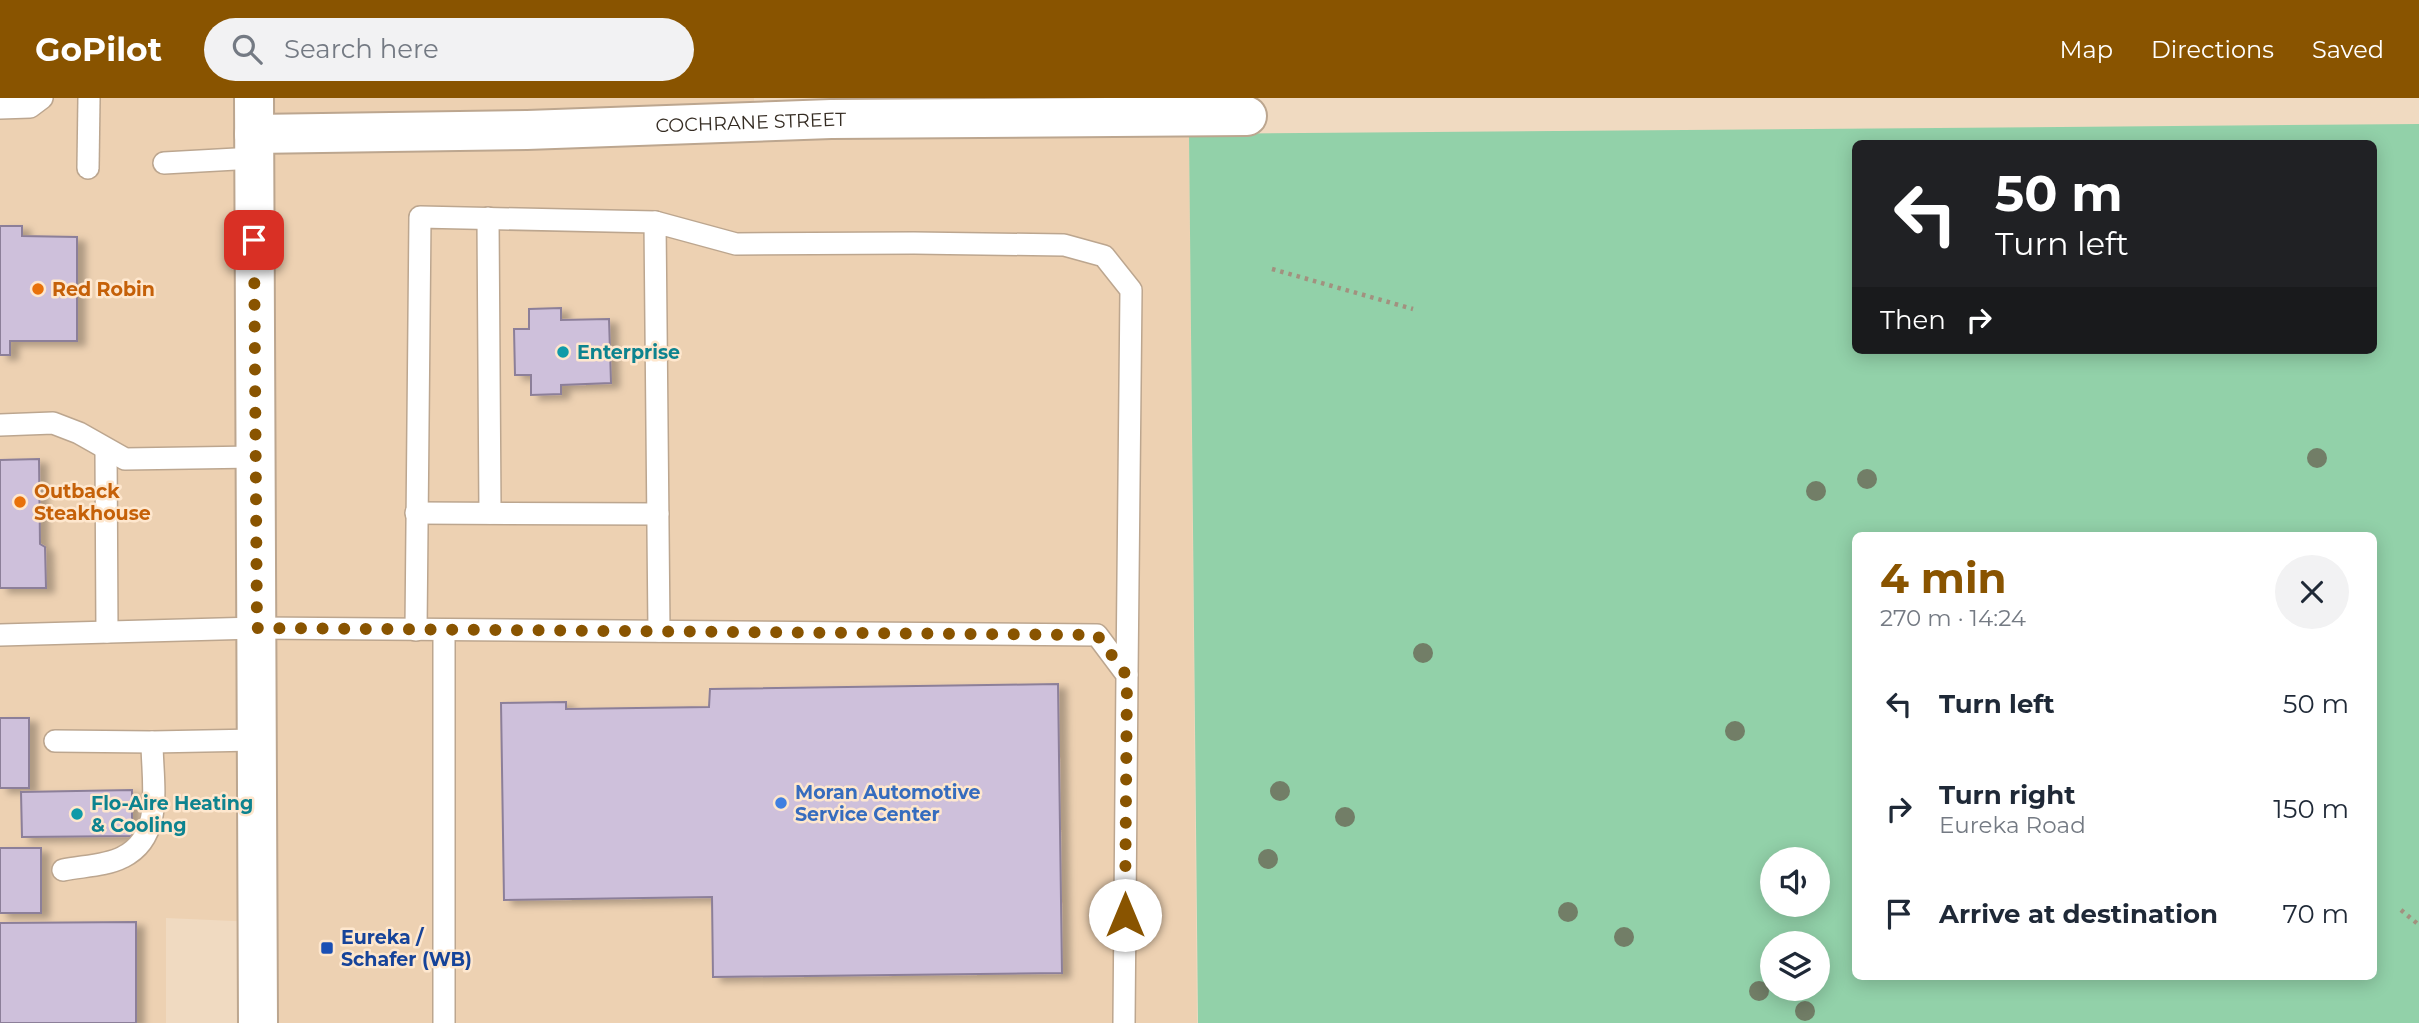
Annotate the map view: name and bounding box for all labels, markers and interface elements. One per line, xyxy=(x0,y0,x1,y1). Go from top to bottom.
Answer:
search box xyxy=(204,18,694,81)
text: GoPilot xyxy=(35,29,162,69)
icon: search xyxy=(228,30,266,68)
text: Search here xyxy=(284,33,439,65)
text: Map xyxy=(2060,35,2113,64)
text: Directions xyxy=(2151,35,2274,64)
text: Saved xyxy=(2312,35,2384,64)
street label: COCHRANE STREET xyxy=(655,107,846,137)
text: 50 m xyxy=(1995,164,2123,223)
icon: left xyxy=(1880,168,1971,259)
pin xyxy=(224,210,284,270)
icon: arrive xyxy=(235,221,273,259)
text: Turn left xyxy=(1995,224,2129,263)
place label: Red Robin xyxy=(52,278,155,301)
marker: Red Robin xyxy=(30,281,46,297)
icon: right xyxy=(1960,301,1998,339)
text: Then xyxy=(1880,304,1946,336)
place label: Enterprise xyxy=(577,341,680,364)
marker: Enterprise xyxy=(555,344,571,360)
place label: Outback Steakhouse xyxy=(34,480,151,525)
marker: Outback Steakhouse xyxy=(12,494,28,510)
text: 4 min xyxy=(1880,552,2007,604)
button: close xyxy=(2275,555,2349,629)
text: 270 m · 14:24 xyxy=(1880,604,2026,632)
icon: left xyxy=(1880,685,1918,723)
text: Turn left xyxy=(1939,688,2055,720)
text: 50 m xyxy=(2283,688,2349,720)
text: Turn right xyxy=(1939,779,2075,811)
place label: Moran Automotive Service Center xyxy=(795,781,981,826)
icon: right xyxy=(1880,790,1918,828)
place label: Flo-Aire Heating & Cooling xyxy=(91,792,253,837)
text: 150 m xyxy=(2273,793,2349,825)
marker: Moran Automotive Service Center xyxy=(773,795,789,811)
marker: Flo-Aire Heating & Cooling xyxy=(69,806,85,822)
text: Eureka Road xyxy=(1939,811,2086,839)
map controls xyxy=(1760,847,1830,1001)
button: sound xyxy=(1760,847,1830,917)
position arrow xyxy=(1088,878,1162,952)
icon: arrive xyxy=(1880,895,1918,933)
text: Arrive at destination xyxy=(1939,898,2218,930)
text: 70 m xyxy=(2283,898,2349,930)
place label: Eureka / Schafer (WB) xyxy=(341,926,472,971)
button: layers xyxy=(1760,931,1830,1001)
marker: Eureka / Schafer (WB) xyxy=(319,940,335,956)

